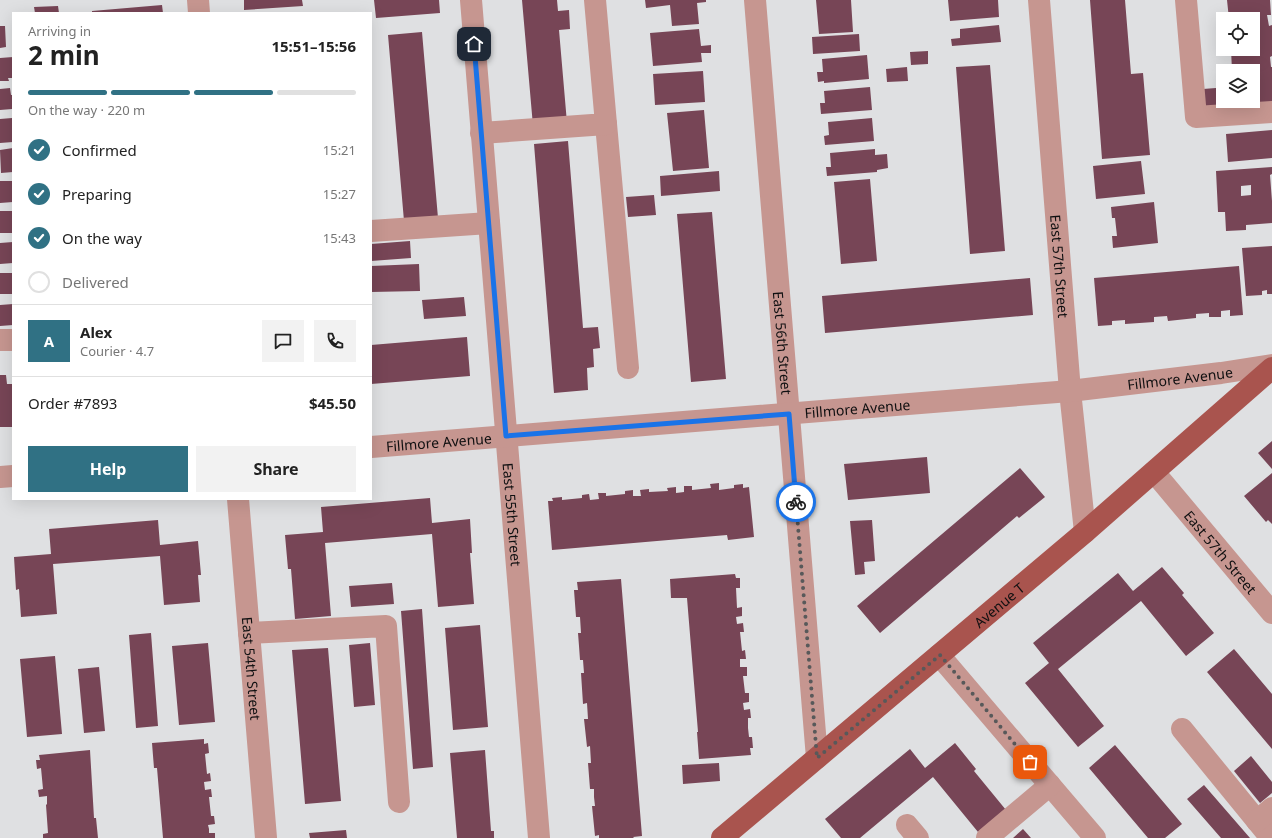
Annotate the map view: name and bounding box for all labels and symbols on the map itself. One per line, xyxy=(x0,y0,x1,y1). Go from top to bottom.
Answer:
pin xyxy=(457,27,491,61)
street label: East 57th Street xyxy=(1047,214,1074,319)
street label: East 56th Street xyxy=(769,290,797,395)
street label: Fillmore Avenue xyxy=(1126,362,1234,394)
street label: Fillmore Avenue xyxy=(804,394,911,422)
street label: Fillmore Avenue xyxy=(385,428,492,455)
street label: East 55th Street xyxy=(499,462,526,567)
courier xyxy=(776,482,816,522)
street label: East 57th Street xyxy=(1180,506,1261,598)
street label: Avenue T xyxy=(969,578,1028,631)
street label: East 54th Street xyxy=(238,616,266,721)
pin xyxy=(1013,745,1047,779)

